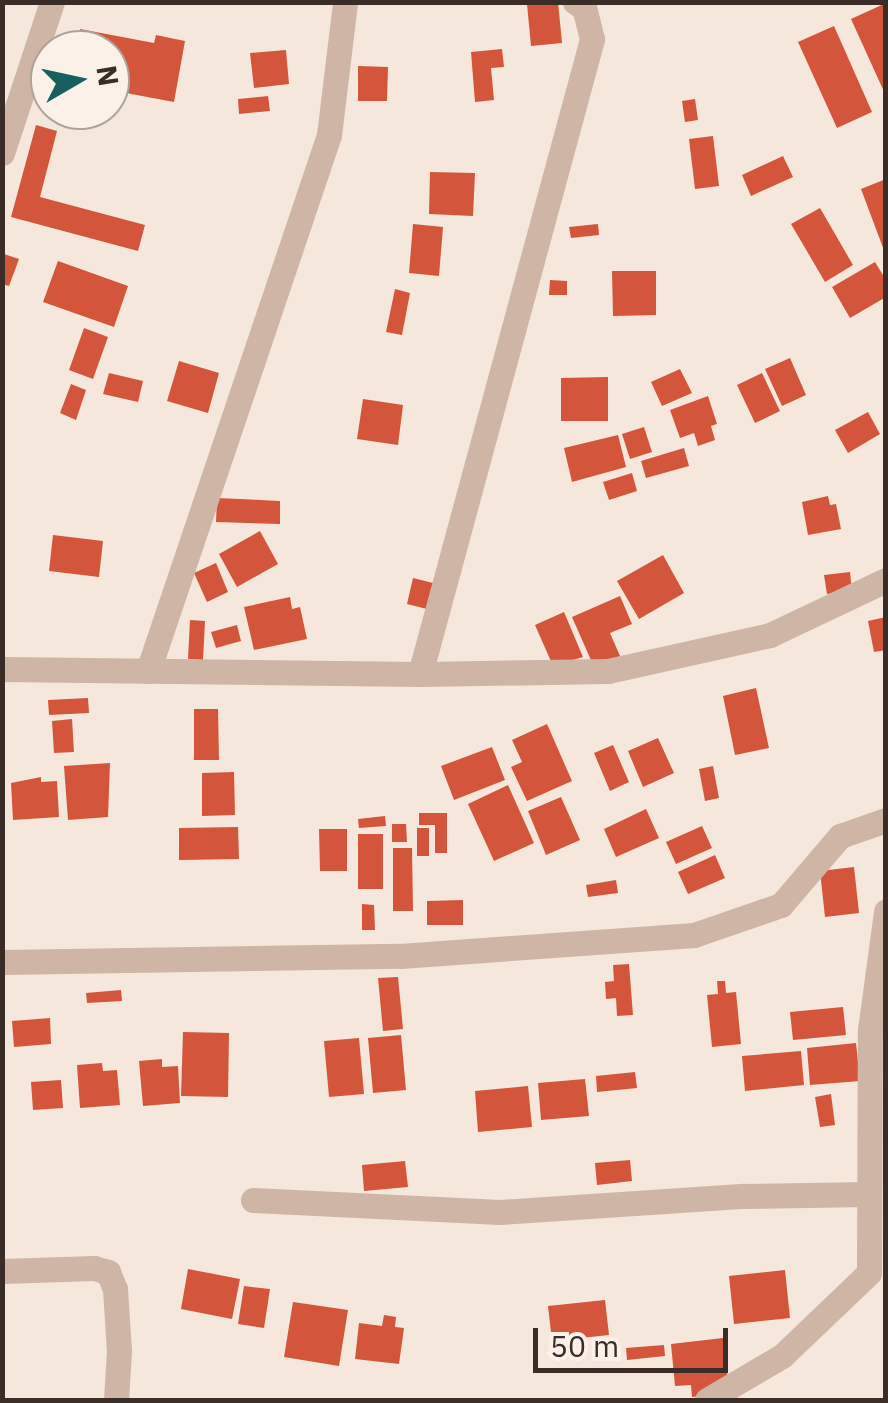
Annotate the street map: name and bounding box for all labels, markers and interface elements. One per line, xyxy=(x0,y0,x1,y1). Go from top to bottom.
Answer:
north arrow xyxy=(30,30,130,130)
text: N xyxy=(88,63,128,88)
scale bar xyxy=(538,1308,733,1370)
text: 50 m xyxy=(550,1326,619,1365)

